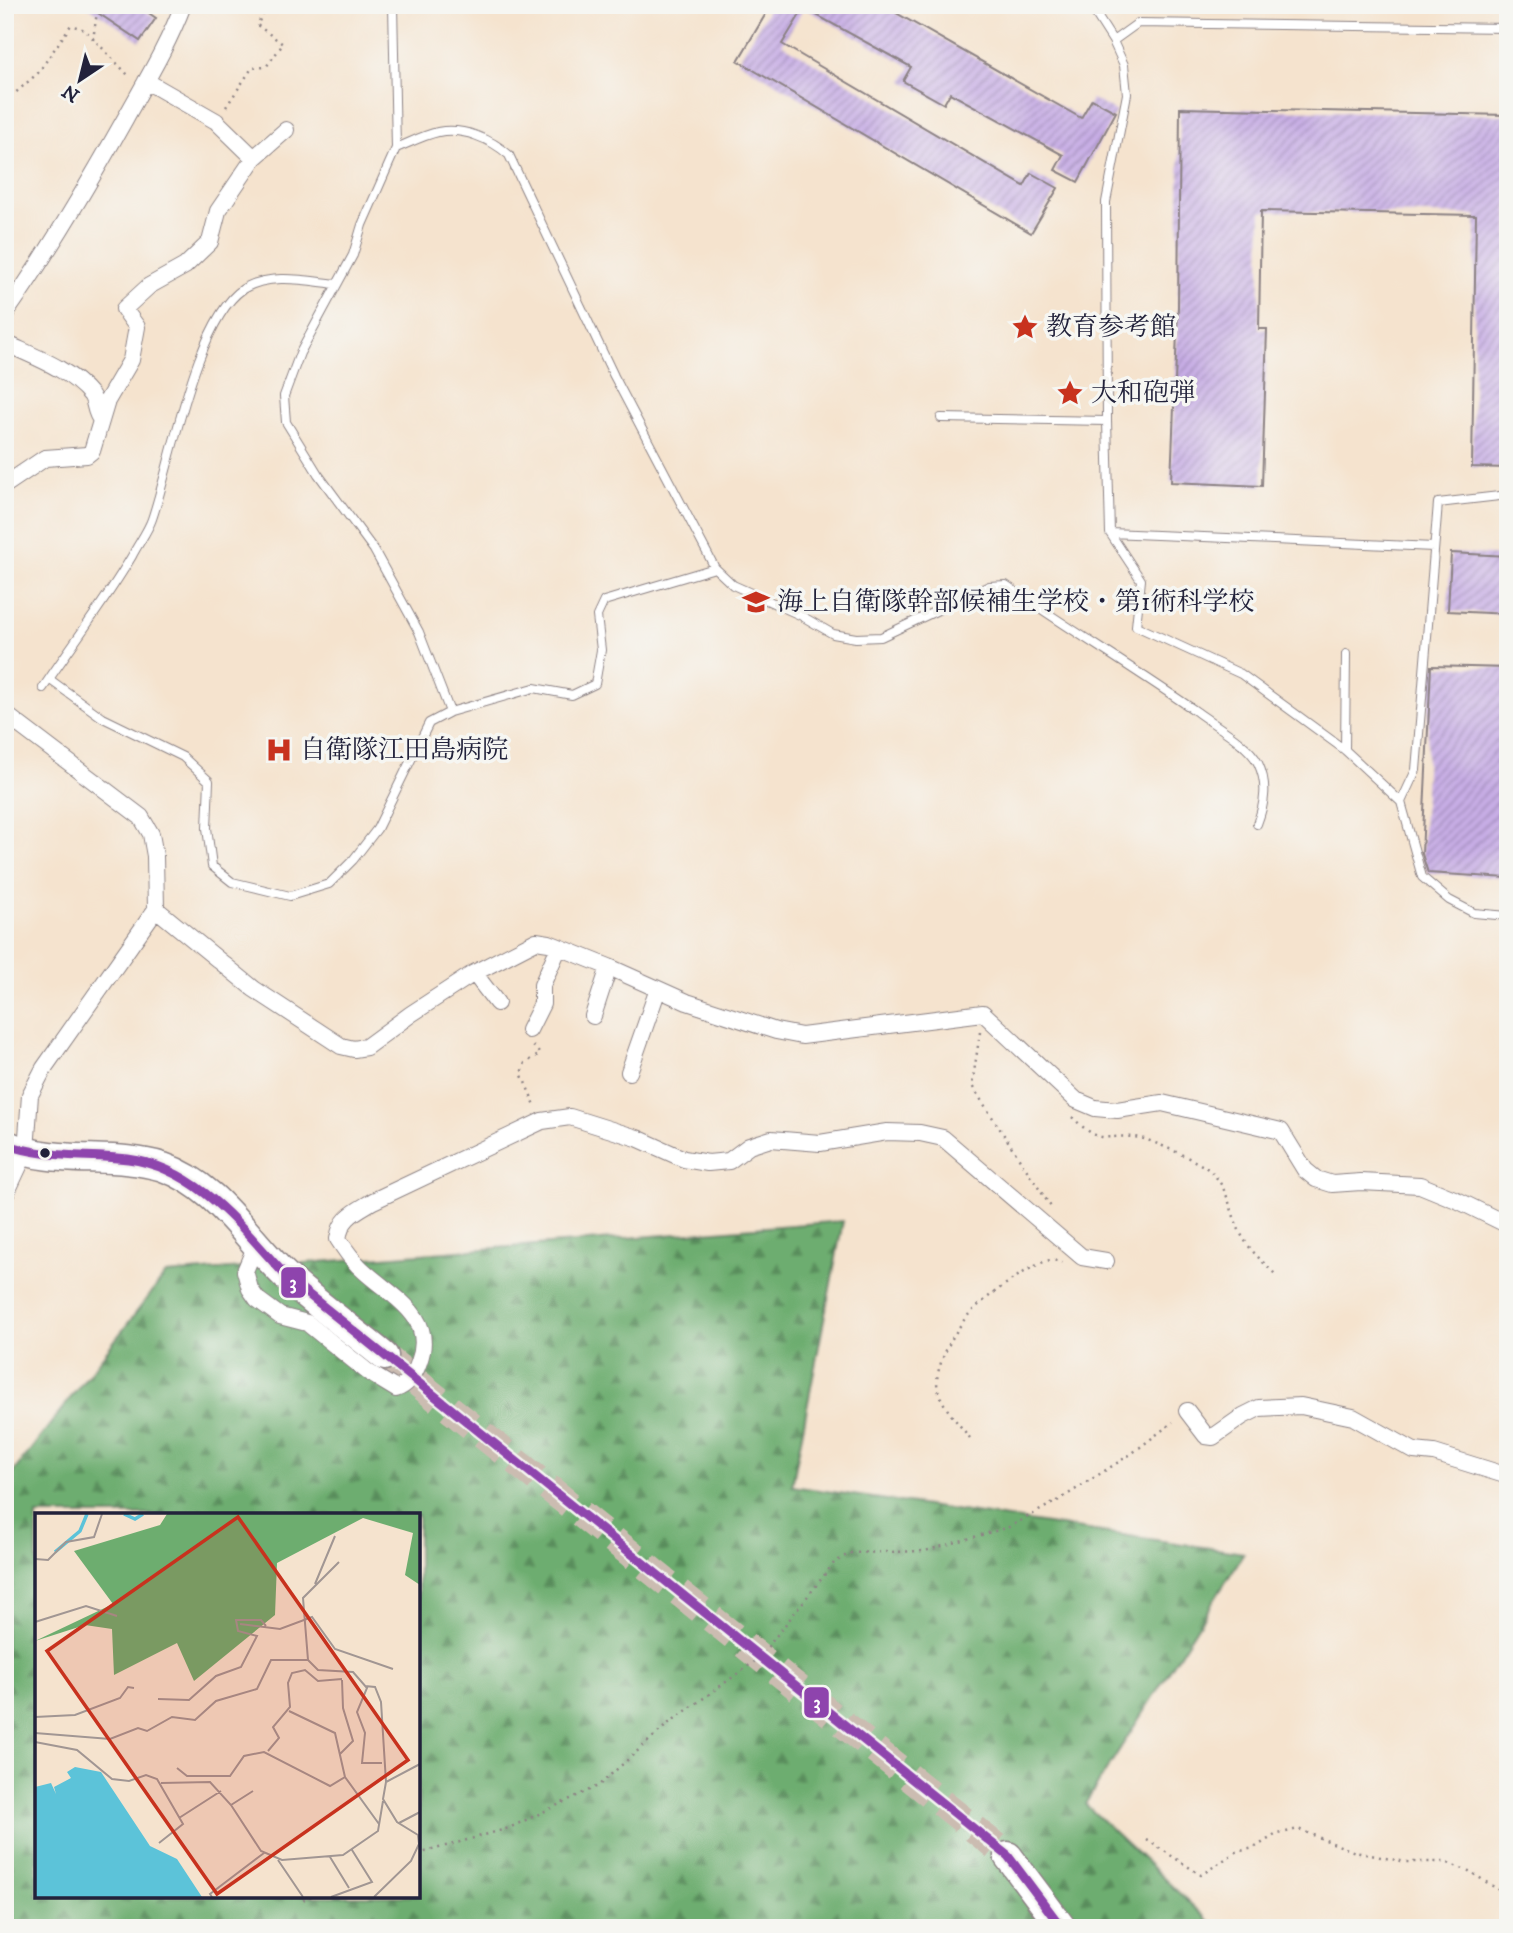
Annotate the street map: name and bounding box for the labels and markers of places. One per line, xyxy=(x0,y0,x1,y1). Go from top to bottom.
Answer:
place label: 教育参考館 xyxy=(1046,311,1176,344)
place icon: 教育参考館 xyxy=(1010,312,1040,342)
place label: 大和砲弾 xyxy=(1091,377,1195,410)
place icon: 大和砲弾 xyxy=(1055,378,1085,408)
place label: 海上自衛隊幹部候補生学校・第1術科学校 xyxy=(777,586,1255,619)
school or university icon: 海上自衛隊幹部候補生学校・第1術科学校 xyxy=(741,587,771,617)
place label: 自衛隊江田島病院 xyxy=(300,734,508,767)
hospital icon: 自衛隊江田島病院 xyxy=(264,735,294,765)
unlabelled marker xyxy=(38,1146,52,1160)

